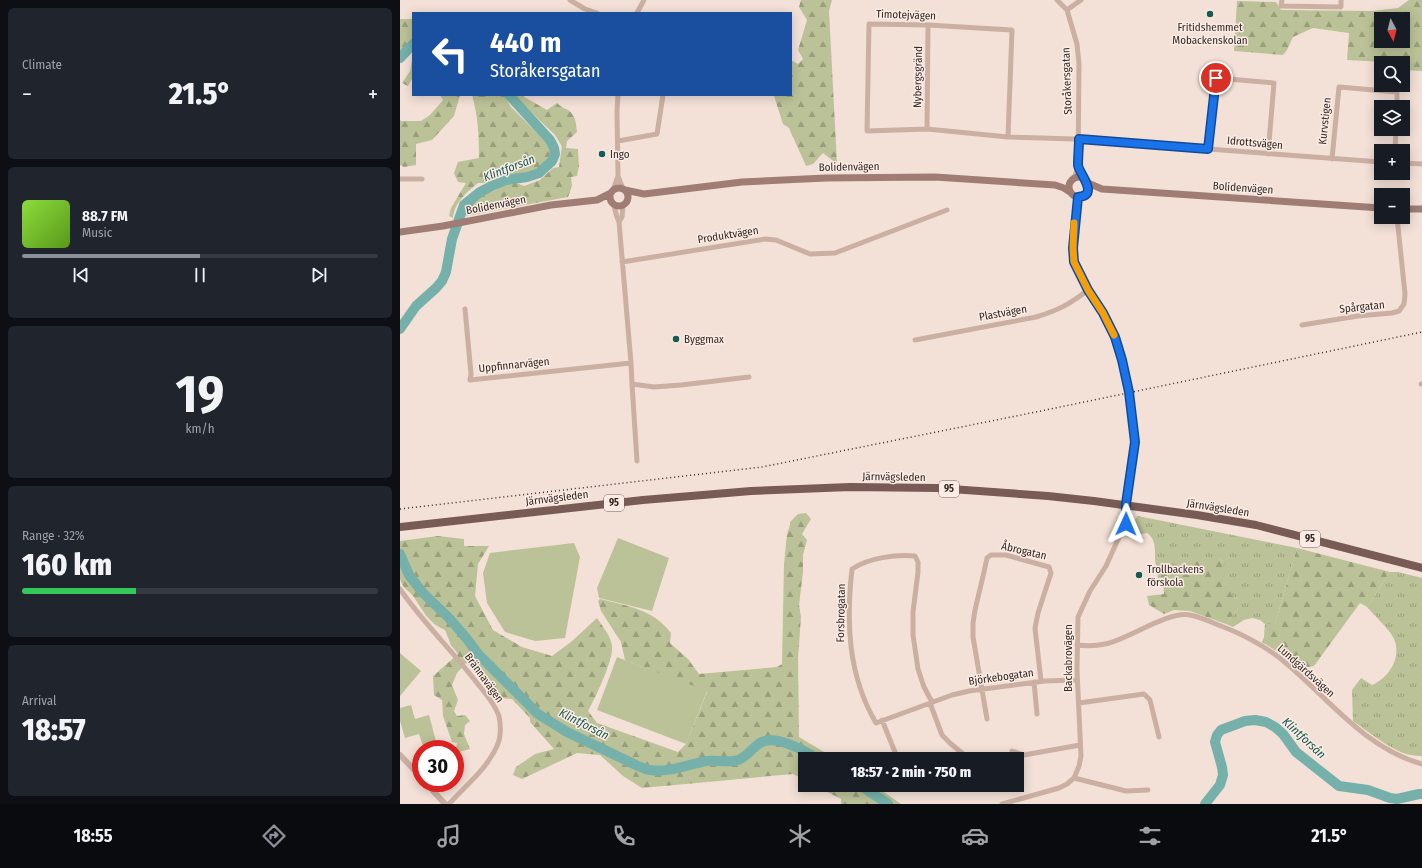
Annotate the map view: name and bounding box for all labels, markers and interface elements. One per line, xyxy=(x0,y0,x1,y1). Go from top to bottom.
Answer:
street label: Timotejvägen xyxy=(876,7,936,23)
marker: Fritidshemmet Mobackenskolan xyxy=(1205,9,1215,19)
north arrow xyxy=(1374,12,1410,48)
map controls xyxy=(1374,12,1410,224)
place label: Fritidshemmet Mobackenskolan xyxy=(1172,21,1248,47)
text: 440 m xyxy=(490,26,561,59)
icon: left xyxy=(424,28,476,80)
street label: Nybergsgränd xyxy=(911,46,925,108)
street label: Storåkersgatan xyxy=(1059,47,1075,115)
button: search xyxy=(1374,56,1410,92)
text: Climate xyxy=(22,57,62,72)
text: Storåkersgatan xyxy=(490,60,600,82)
pin xyxy=(1199,61,1233,95)
icon: arrive xyxy=(1205,67,1227,89)
text: 21.5° xyxy=(169,76,231,112)
text: − xyxy=(22,81,32,108)
text: + xyxy=(368,81,378,108)
street label: Kurvstigen xyxy=(1316,97,1334,145)
button: layers xyxy=(1374,100,1410,136)
street label: Idrottsvägen xyxy=(1227,134,1283,152)
button: + xyxy=(1374,144,1410,180)
place label: Ingo xyxy=(610,148,630,161)
marker: Ingo xyxy=(597,149,607,159)
water label: Klintforsån xyxy=(481,152,537,184)
street label: Bolidenvägen xyxy=(819,160,879,174)
street label: Bolidenvägen xyxy=(1212,179,1274,197)
button: − xyxy=(1374,188,1410,224)
street label: Bolidenvägen xyxy=(465,193,527,217)
text: 88.7 FM xyxy=(82,207,128,225)
street label: Produktvägen xyxy=(697,224,759,246)
text: Music xyxy=(82,225,112,240)
icon: previous xyxy=(70,264,92,286)
icon: pause xyxy=(189,264,211,286)
icon: next xyxy=(308,264,330,286)
street label: Spårgatan xyxy=(1339,298,1385,316)
street label: Plastvägen xyxy=(978,302,1028,324)
place label: Byggmax xyxy=(684,333,724,346)
marker: Byggmax xyxy=(671,334,681,344)
street label: Uppfinnarvägen xyxy=(478,355,550,375)
text: 19 xyxy=(176,363,224,426)
text: km/h xyxy=(186,421,215,436)
street label: Järnvägsleden xyxy=(862,470,926,484)
road number: 95 xyxy=(939,481,959,497)
street label: Järnvägsleden xyxy=(525,488,589,508)
road number: 95 xyxy=(604,495,624,511)
street label: Järnvägsleden xyxy=(1186,497,1250,519)
position arrow xyxy=(1105,503,1147,545)
text: Range · 32% xyxy=(22,528,85,543)
road number: 95 xyxy=(1300,531,1320,547)
street label: Åbrogatan xyxy=(1000,539,1048,563)
text: 160 km xyxy=(22,547,112,583)
place label: Trollbackens förskola xyxy=(1147,563,1204,589)
marker: Trollbackens förskola xyxy=(1134,570,1144,580)
street label: Forsbrogatan xyxy=(834,583,848,643)
street label: Backabrovägen xyxy=(1062,624,1075,692)
street label: Lundgärdsvägen xyxy=(1275,642,1337,700)
street label: Brännavägen xyxy=(462,651,506,705)
street label: Björkebogatan xyxy=(968,666,1034,688)
text: Arrival xyxy=(22,693,56,708)
water label: Klintforsån xyxy=(557,706,611,742)
text: 18:57 xyxy=(22,712,86,748)
water label: Klintforsån xyxy=(1279,714,1329,762)
speed limit sign: 30 xyxy=(412,740,464,792)
text: 18:57 · 2 min · 750 m xyxy=(851,763,971,781)
icon: directions xyxy=(260,822,288,850)
icon: music xyxy=(435,822,463,850)
icon: phone xyxy=(610,822,638,850)
icon: climate xyxy=(786,822,814,850)
icon: car xyxy=(961,822,989,850)
icon: filters xyxy=(1136,822,1164,850)
text: 18:55 xyxy=(74,825,113,847)
text: 21.5° xyxy=(1311,825,1348,847)

